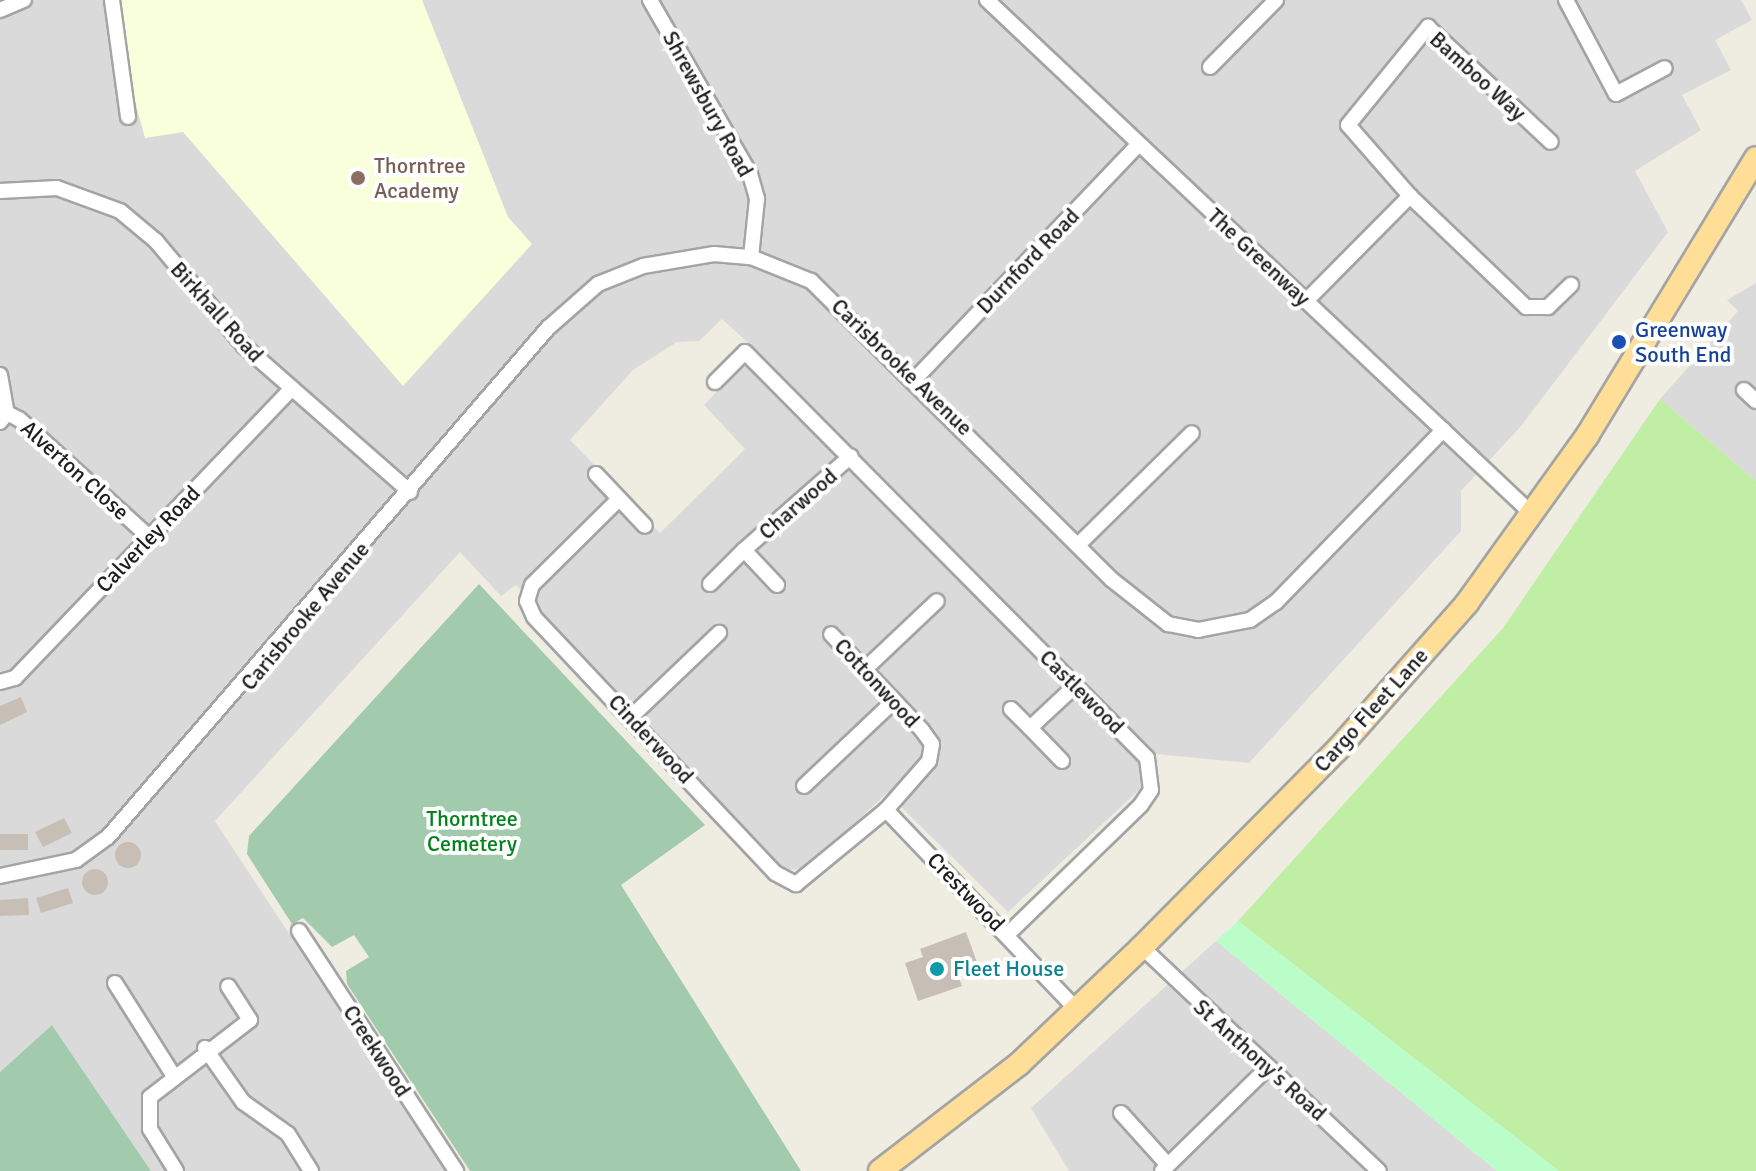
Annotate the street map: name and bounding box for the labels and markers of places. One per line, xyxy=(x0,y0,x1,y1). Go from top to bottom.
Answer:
place label: Thorntree Academy xyxy=(374,152,466,204)
marker: Thorntree Academy xyxy=(349,169,367,187)
place label: Greenway South End xyxy=(1635,316,1731,368)
marker: Greenway South End xyxy=(1610,333,1628,351)
place label: Fleet House xyxy=(953,956,1064,982)
marker: Fleet House xyxy=(928,960,946,978)

